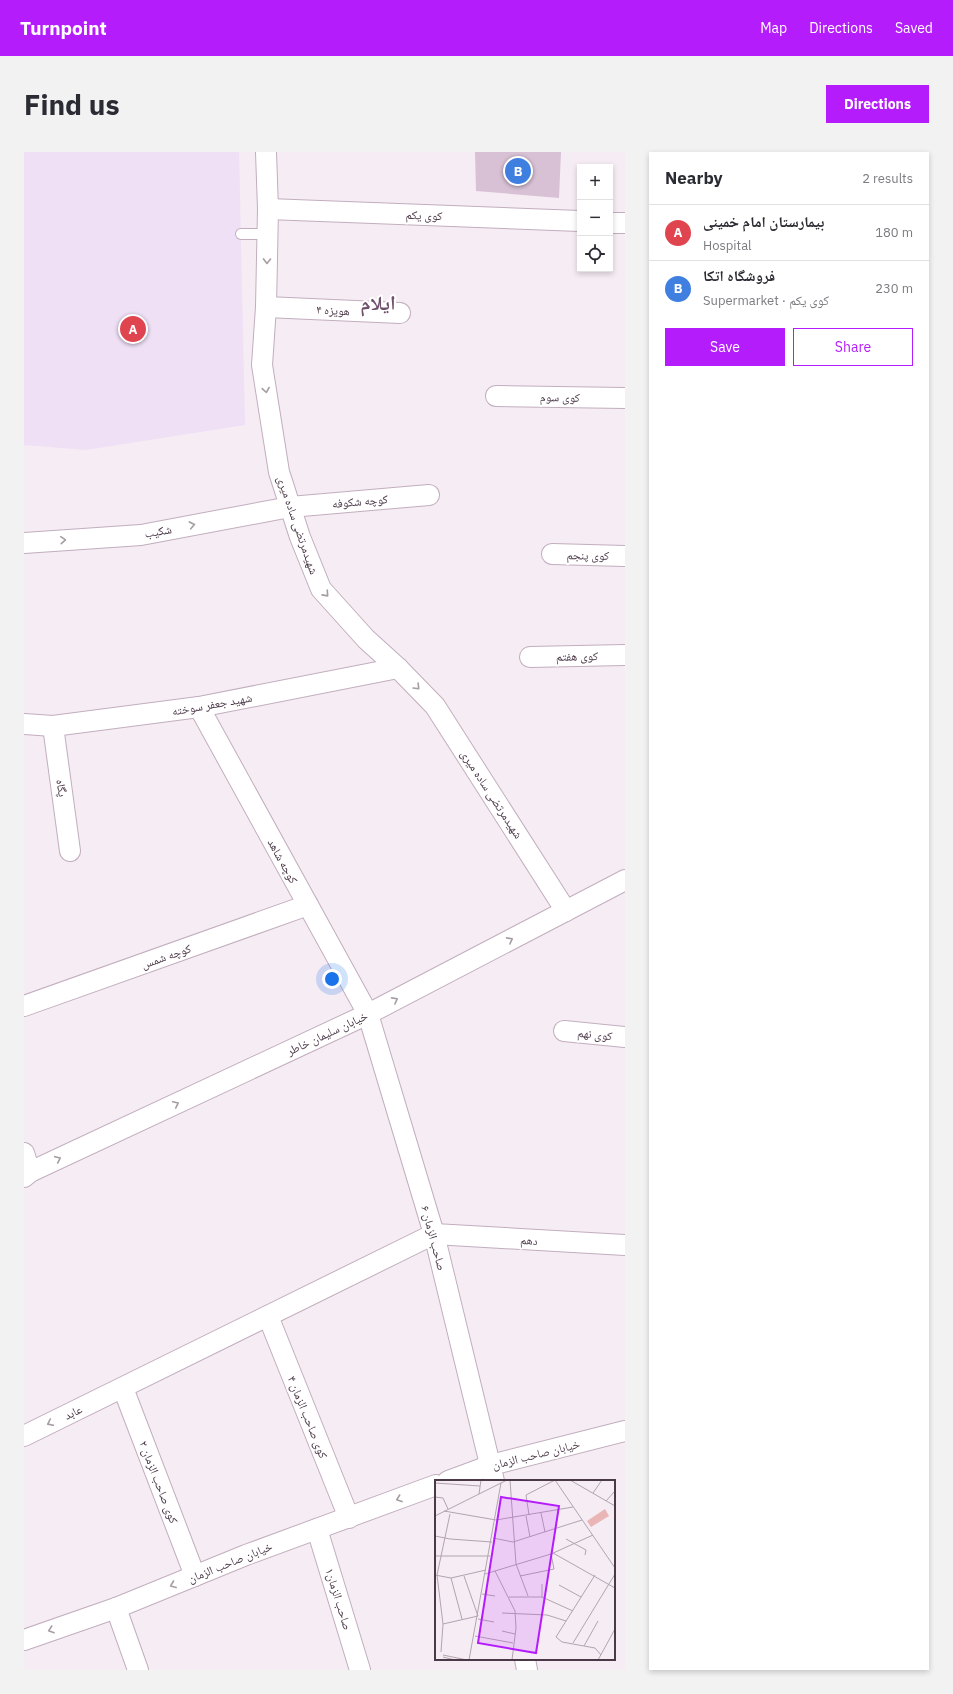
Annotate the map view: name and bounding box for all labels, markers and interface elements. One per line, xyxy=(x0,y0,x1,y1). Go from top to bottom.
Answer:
text: Turnpoint xyxy=(20,16,107,40)
text: Map xyxy=(760,19,787,37)
text: Directions xyxy=(809,19,873,37)
text: Saved xyxy=(895,19,933,37)
button: Directions xyxy=(826,85,929,123)
text: Find us xyxy=(24,86,120,123)
pin: B xyxy=(505,156,531,186)
map controls xyxy=(577,164,613,272)
button: + xyxy=(577,164,613,200)
text: Nearby xyxy=(665,167,723,189)
text: 2 results xyxy=(862,170,913,187)
button: − xyxy=(577,200,613,236)
street label: کوی یکم xyxy=(405,207,443,224)
text: بیمارستان امام خمینی xyxy=(703,212,824,231)
text: A xyxy=(674,224,682,241)
text: 180 m xyxy=(875,224,913,241)
button: locate xyxy=(577,236,613,272)
text: Hospital xyxy=(703,237,752,254)
one-way arrow xyxy=(263,258,271,264)
text: فروشگاه اتکا xyxy=(703,266,775,285)
text: B xyxy=(674,280,682,297)
text: 230 m xyxy=(875,280,913,297)
district label: ایلام xyxy=(360,289,396,317)
text: Supermarket · کوی یکم xyxy=(703,292,829,309)
street label: هویزه ۴ xyxy=(316,302,350,319)
pin: A xyxy=(120,314,146,344)
button: Save xyxy=(665,328,785,366)
button: Share xyxy=(793,328,913,366)
one-way arrow xyxy=(261,387,270,394)
street label: کوی سوم xyxy=(540,389,580,406)
street label: شهیدمرتضی ساده میری xyxy=(274,474,322,576)
street label: کوچه شکوفه xyxy=(331,491,389,511)
street label: شکیب xyxy=(143,521,173,541)
one-way arrow xyxy=(189,522,195,530)
one-way arrow xyxy=(60,536,66,545)
street label: کوی پنجم xyxy=(566,547,610,564)
one-way arrow xyxy=(321,589,328,597)
street label: کوی هفتم xyxy=(556,648,598,665)
one-way arrow xyxy=(412,682,419,690)
street label: شهید جعفر سوخته xyxy=(171,690,253,719)
street label: شهیدمرتضی ساده میری xyxy=(457,747,526,841)
street label: پگاه xyxy=(53,778,71,798)
street label: کوچه شاهد xyxy=(265,836,301,886)
one-way arrow xyxy=(506,937,513,945)
street label: کوچه شمس xyxy=(139,941,193,971)
your location xyxy=(322,969,342,989)
one-way arrow xyxy=(391,998,398,1005)
street label: خیابان سلیمان خاطر xyxy=(283,1008,370,1059)
street label: کوی نهم xyxy=(577,1025,613,1044)
one-way arrow xyxy=(172,1101,179,1109)
one-way arrow xyxy=(54,1156,62,1164)
street label: صاحب الزمان ۶ xyxy=(418,1204,450,1272)
street label: دهم xyxy=(520,1232,538,1249)
street label: کوی صاحب الزمان ۴ xyxy=(284,1374,331,1461)
street label: عابد xyxy=(62,1401,85,1423)
one-way arrow xyxy=(47,1418,54,1426)
street label: خیابان صاحب الزمان xyxy=(491,1436,582,1472)
street label: کوی صاحب الزمان ۲ xyxy=(136,1438,182,1526)
inset map xyxy=(435,1480,615,1660)
one-way arrow xyxy=(396,1495,403,1503)
street label: خیابان صاحب الزمان xyxy=(186,1538,275,1586)
street label: صاحب الزمان۱ xyxy=(322,1566,356,1632)
one-way arrow xyxy=(170,1580,177,1588)
one-way arrow xyxy=(48,1625,55,1634)

